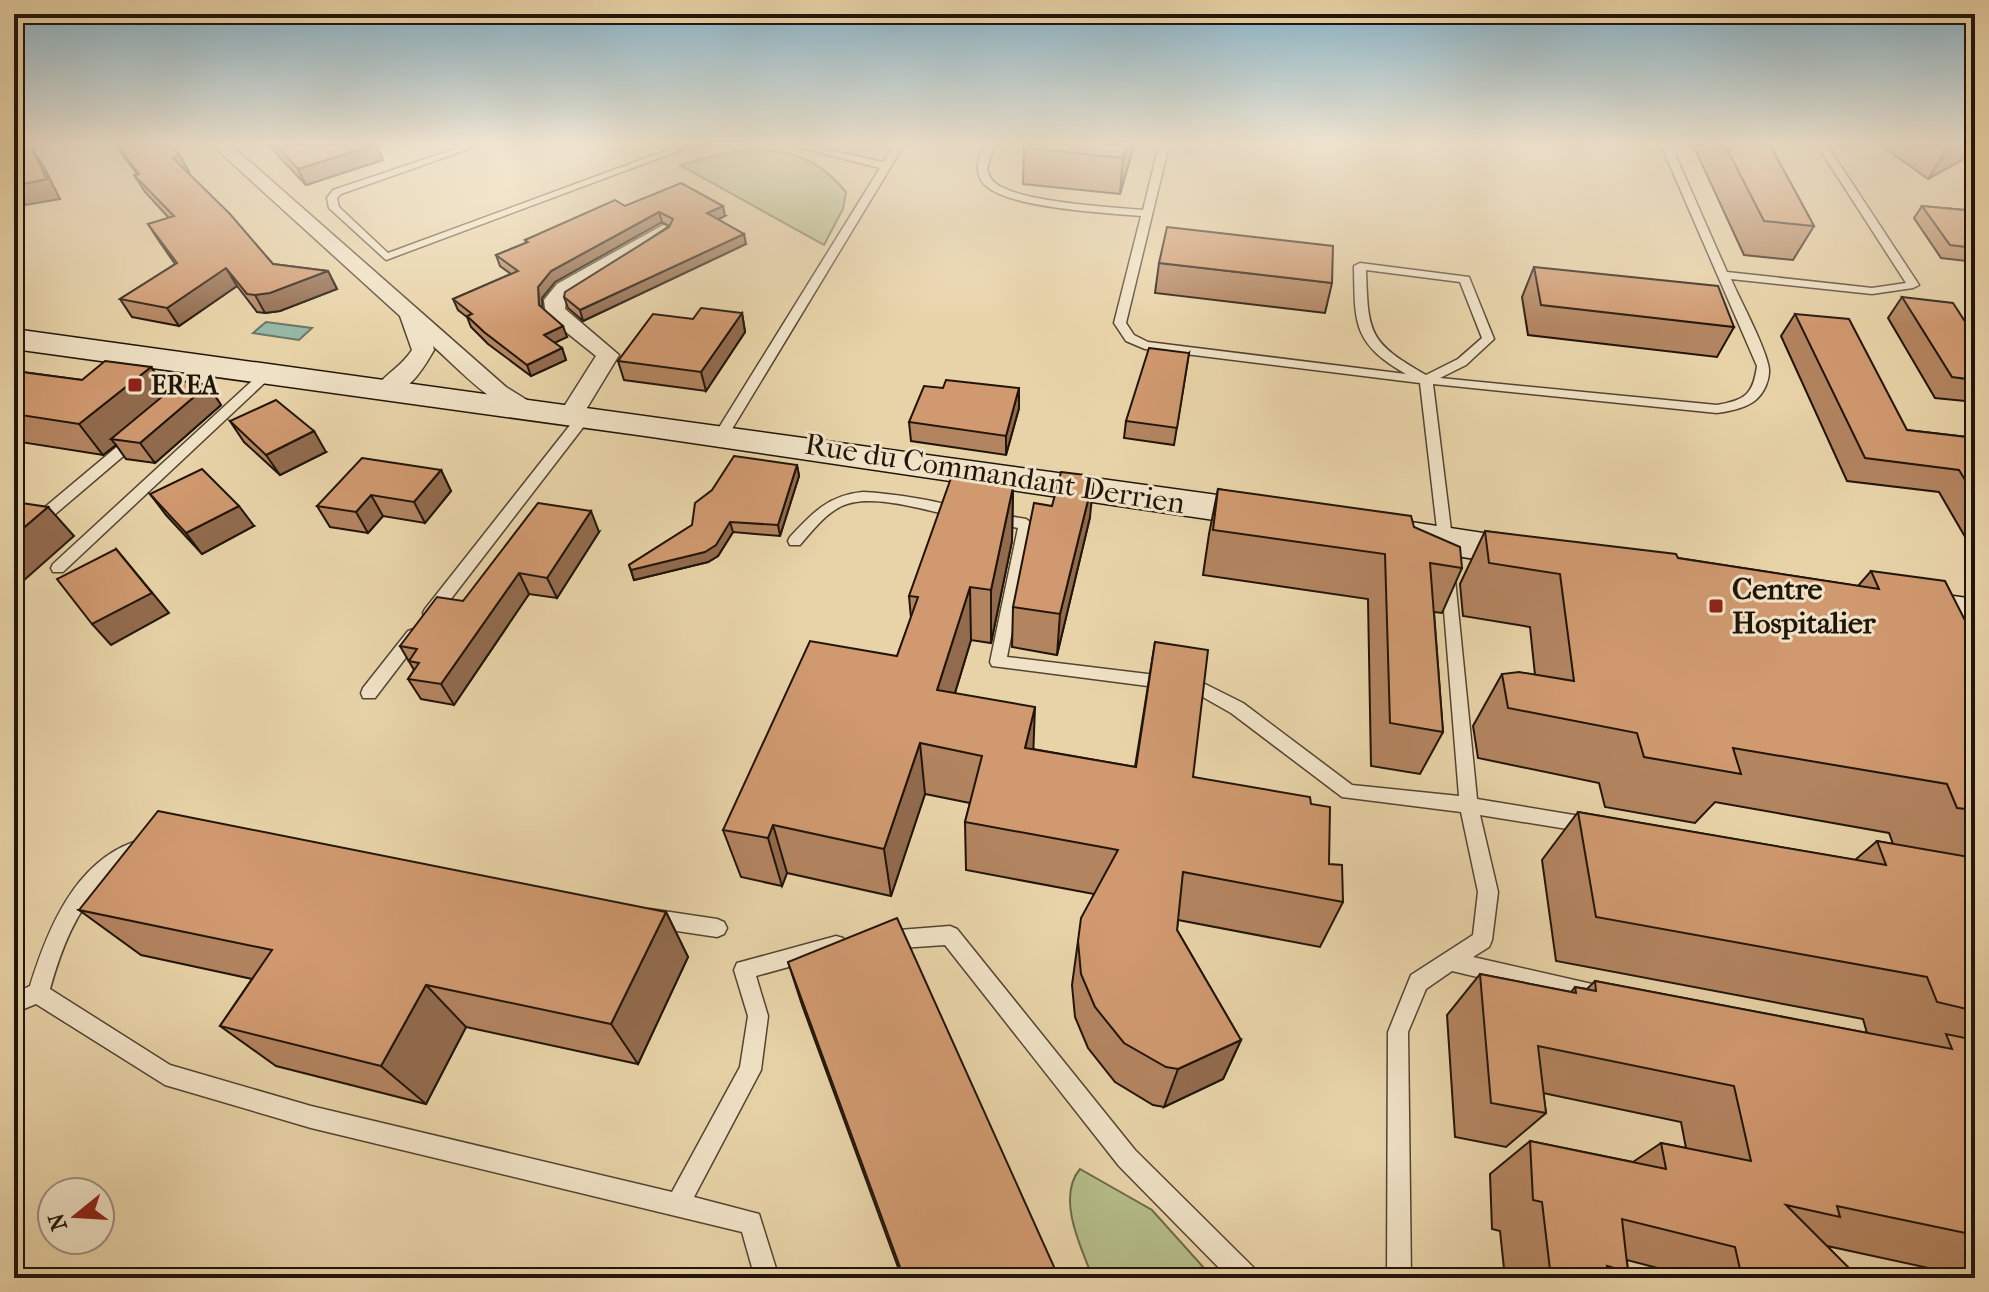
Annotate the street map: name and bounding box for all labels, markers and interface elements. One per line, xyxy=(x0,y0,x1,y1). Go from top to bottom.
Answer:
place label: EREA xyxy=(151,370,220,401)
marker: EREA xyxy=(126,376,144,394)
street label: Rue du Commandant Derrien xyxy=(803,427,1188,521)
place label: Centre Hospitalier xyxy=(1732,572,1877,641)
marker: Centre Hospitalier xyxy=(1707,597,1725,615)
north arrow xyxy=(36,1176,116,1256)
text: N xyxy=(43,1210,73,1234)

